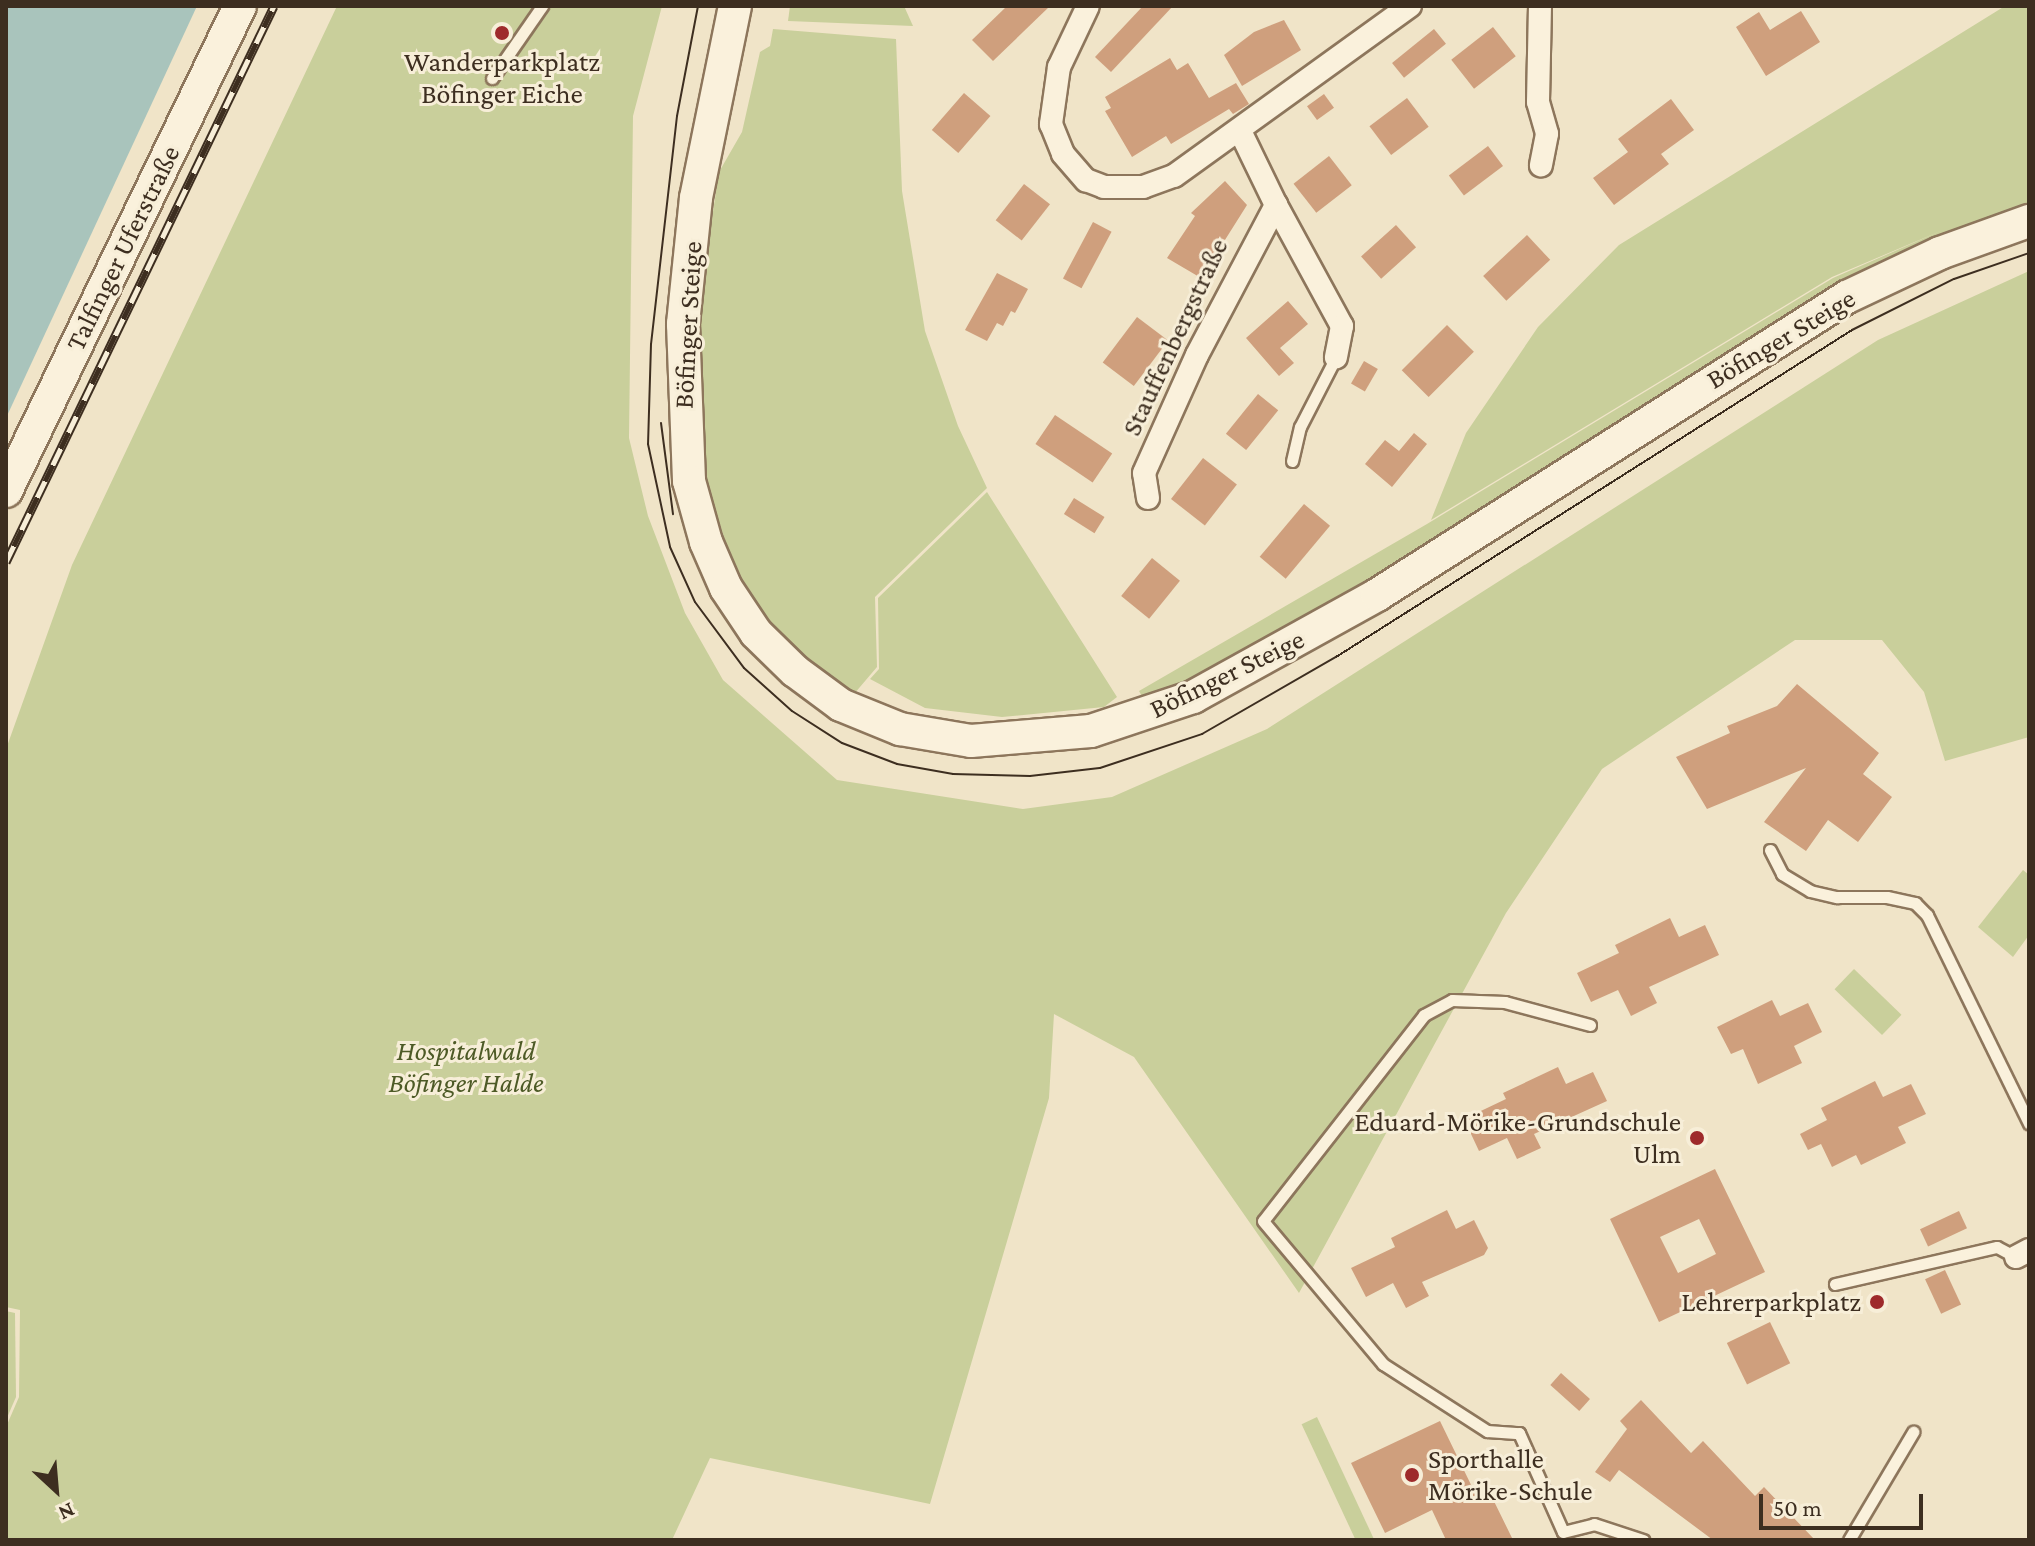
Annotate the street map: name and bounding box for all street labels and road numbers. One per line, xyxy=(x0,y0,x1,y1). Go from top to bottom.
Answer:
street label: Talfinger Uferstraße xyxy=(59,140,187,356)
street label: Stauffenbergstraße xyxy=(1115,233,1235,441)
street label: Böfinger Steige xyxy=(667,240,709,410)
street label: Böfinger Steige xyxy=(1701,281,1861,397)
street label: Böfinger Steige xyxy=(1144,622,1310,726)

